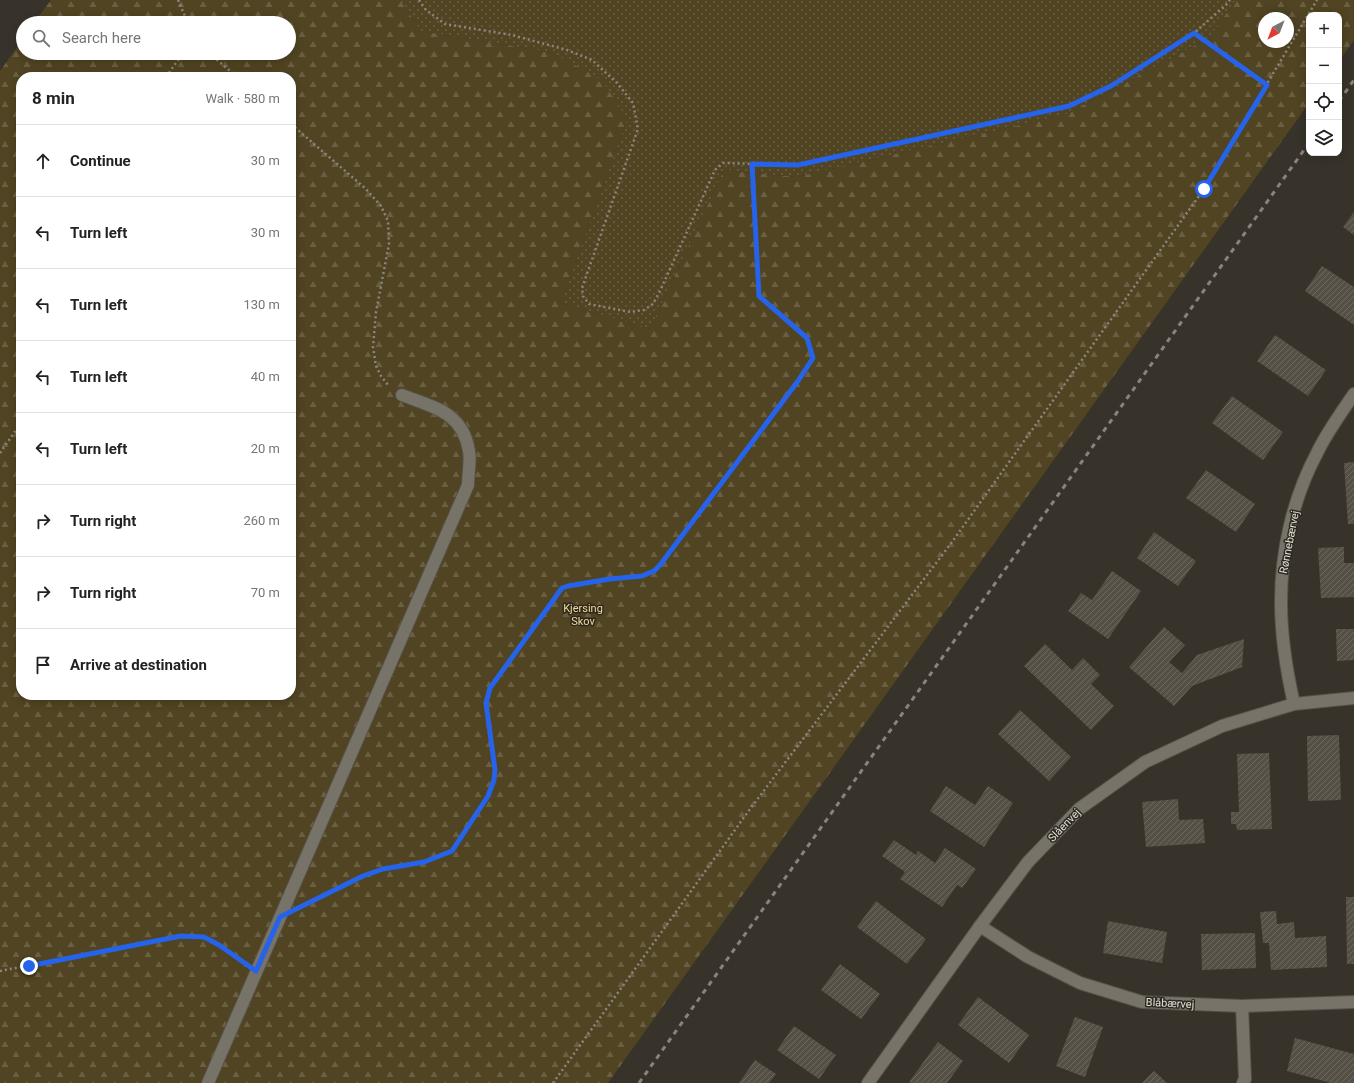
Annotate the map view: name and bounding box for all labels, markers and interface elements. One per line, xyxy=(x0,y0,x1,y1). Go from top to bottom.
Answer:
north arrow xyxy=(1258,12,1294,48)
map controls xyxy=(1306,12,1342,156)
button: + xyxy=(1306,12,1342,48)
search box xyxy=(16,16,296,60)
icon: search xyxy=(30,27,52,49)
text: Search here xyxy=(62,29,141,47)
button: − xyxy=(1306,48,1342,84)
button: locate xyxy=(1306,84,1342,120)
text: 8 min xyxy=(32,88,75,108)
text: Walk · 580 m xyxy=(205,91,280,106)
button: layers xyxy=(1306,120,1342,156)
icon: ahead xyxy=(32,150,54,172)
text: Continue xyxy=(70,152,131,170)
text: 30 m xyxy=(251,153,280,168)
route start xyxy=(1195,180,1213,198)
icon: left xyxy=(32,222,54,244)
text: Turn left xyxy=(70,224,127,242)
text: 30 m xyxy=(251,225,280,240)
icon: left xyxy=(32,294,54,316)
text: Turn left xyxy=(70,296,127,314)
text: 130 m xyxy=(243,297,280,312)
icon: left xyxy=(32,366,54,388)
text: Turn left xyxy=(70,368,127,386)
text: 40 m xyxy=(251,369,280,384)
icon: left xyxy=(32,438,54,460)
text: Turn left xyxy=(70,440,127,458)
text: 20 m xyxy=(251,441,280,456)
street label: Rønnebærvej xyxy=(1277,509,1302,575)
icon: right xyxy=(32,510,54,532)
text: Turn right xyxy=(70,512,136,530)
text: 260 m xyxy=(243,513,280,528)
icon: right xyxy=(32,582,54,604)
text: Turn right xyxy=(70,584,136,602)
text: 70 m xyxy=(251,585,280,600)
park label: Kjersing Skov xyxy=(563,602,603,628)
icon: arrive xyxy=(32,654,54,676)
text: Arrive at destination xyxy=(70,656,207,674)
street label: Slåenvej xyxy=(1046,806,1083,845)
route end xyxy=(20,957,38,975)
street label: Blåbærvej xyxy=(1145,996,1195,1011)

